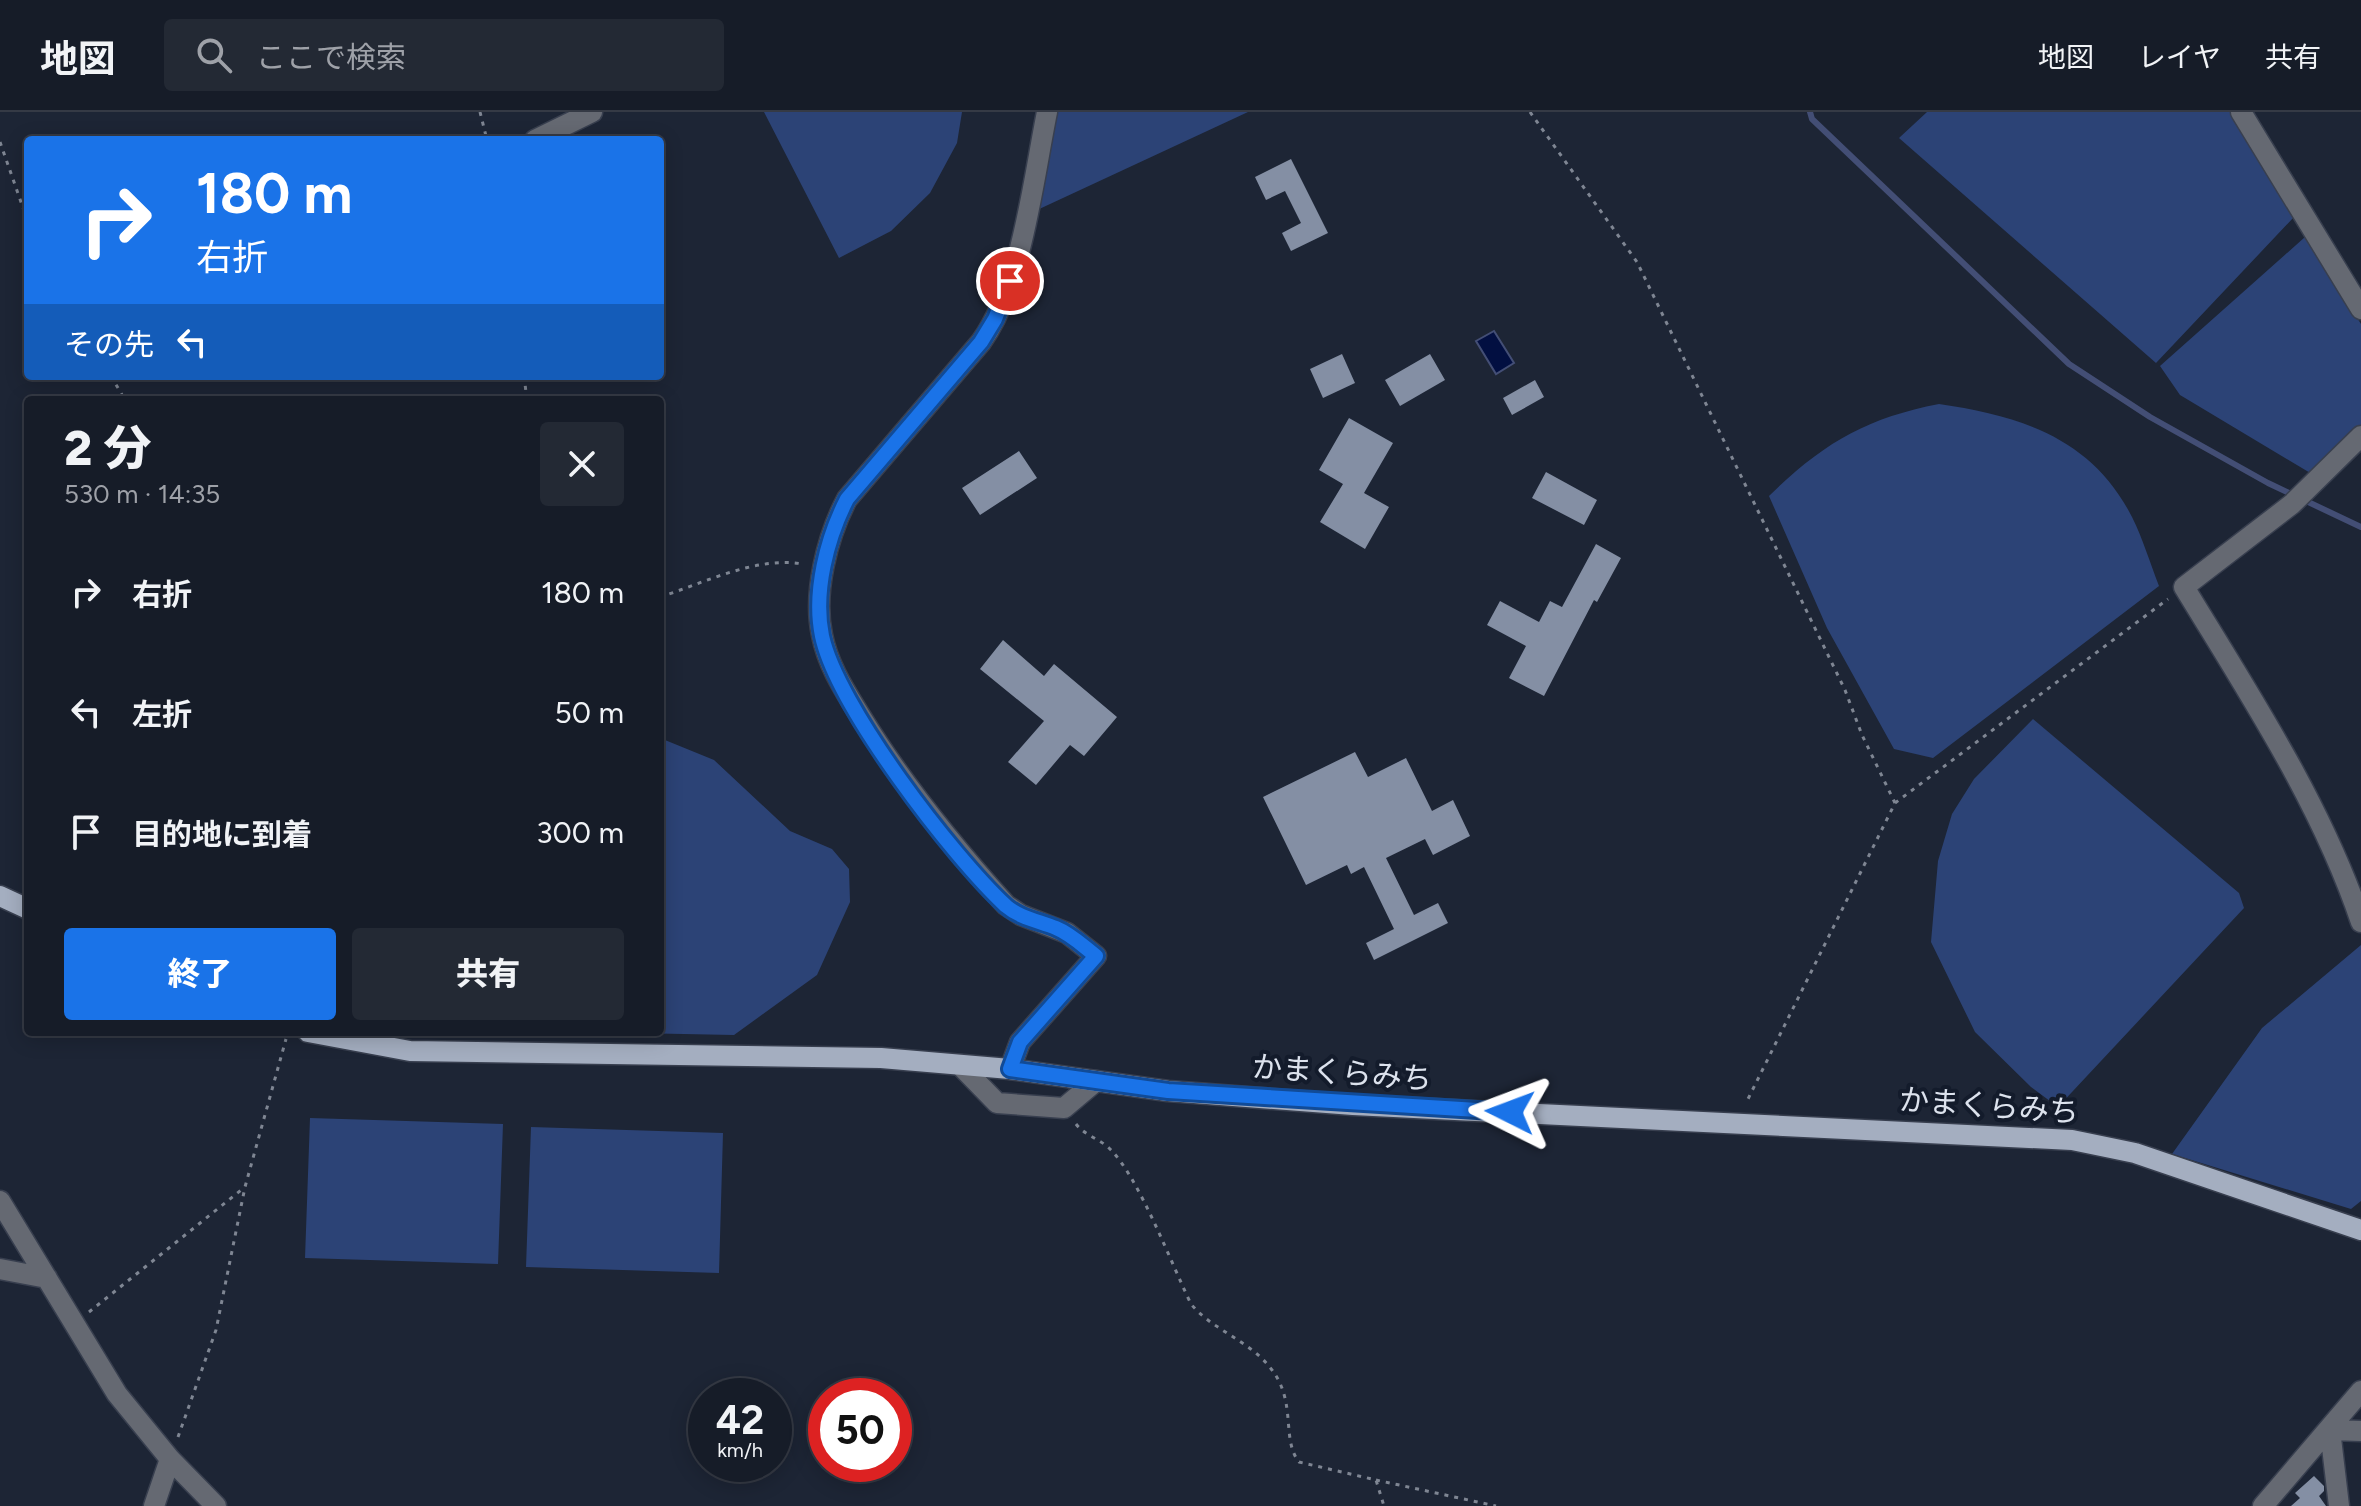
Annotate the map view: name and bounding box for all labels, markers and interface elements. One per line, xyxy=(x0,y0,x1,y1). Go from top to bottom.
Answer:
search box xyxy=(164,19,724,91)
icon: search xyxy=(192,33,236,77)
text: 地図 xyxy=(40,36,116,82)
text: ここで検索 xyxy=(256,39,406,76)
text: 地図 xyxy=(2038,40,2094,74)
text: レイヤ xyxy=(2138,40,2221,74)
text: 共有 xyxy=(2265,40,2321,74)
text: 180 m xyxy=(196,160,352,227)
icon: right xyxy=(64,168,168,272)
text: 右折 xyxy=(196,236,268,279)
pin xyxy=(976,247,1044,315)
icon: arrive xyxy=(988,259,1032,303)
icon: left xyxy=(170,320,214,364)
text: その先 xyxy=(64,326,154,363)
text: 2 分 xyxy=(64,419,151,477)
button: close xyxy=(540,422,624,506)
text: 530 m · 14:35 xyxy=(64,478,220,510)
icon: right xyxy=(64,570,108,614)
text: 180 m xyxy=(541,574,624,611)
text: 右折 xyxy=(132,576,192,613)
icon: left xyxy=(64,690,108,734)
text: 50 m xyxy=(555,694,624,731)
text: 左折 xyxy=(132,696,192,733)
icon: arrive xyxy=(64,810,108,854)
text: 300 m xyxy=(536,814,624,851)
text: 目的地に到着 xyxy=(132,816,312,853)
button: 終了 xyxy=(64,928,336,1020)
button: 共有 xyxy=(352,928,624,1020)
street label: かまくらみち xyxy=(1251,1048,1433,1097)
position arrow xyxy=(1468,1070,1552,1154)
street label: かまくらみち xyxy=(1898,1081,2080,1130)
speed limit sign: 50 xyxy=(808,1378,912,1482)
text: 42 xyxy=(716,1396,764,1444)
text: km/h xyxy=(717,1438,763,1462)

